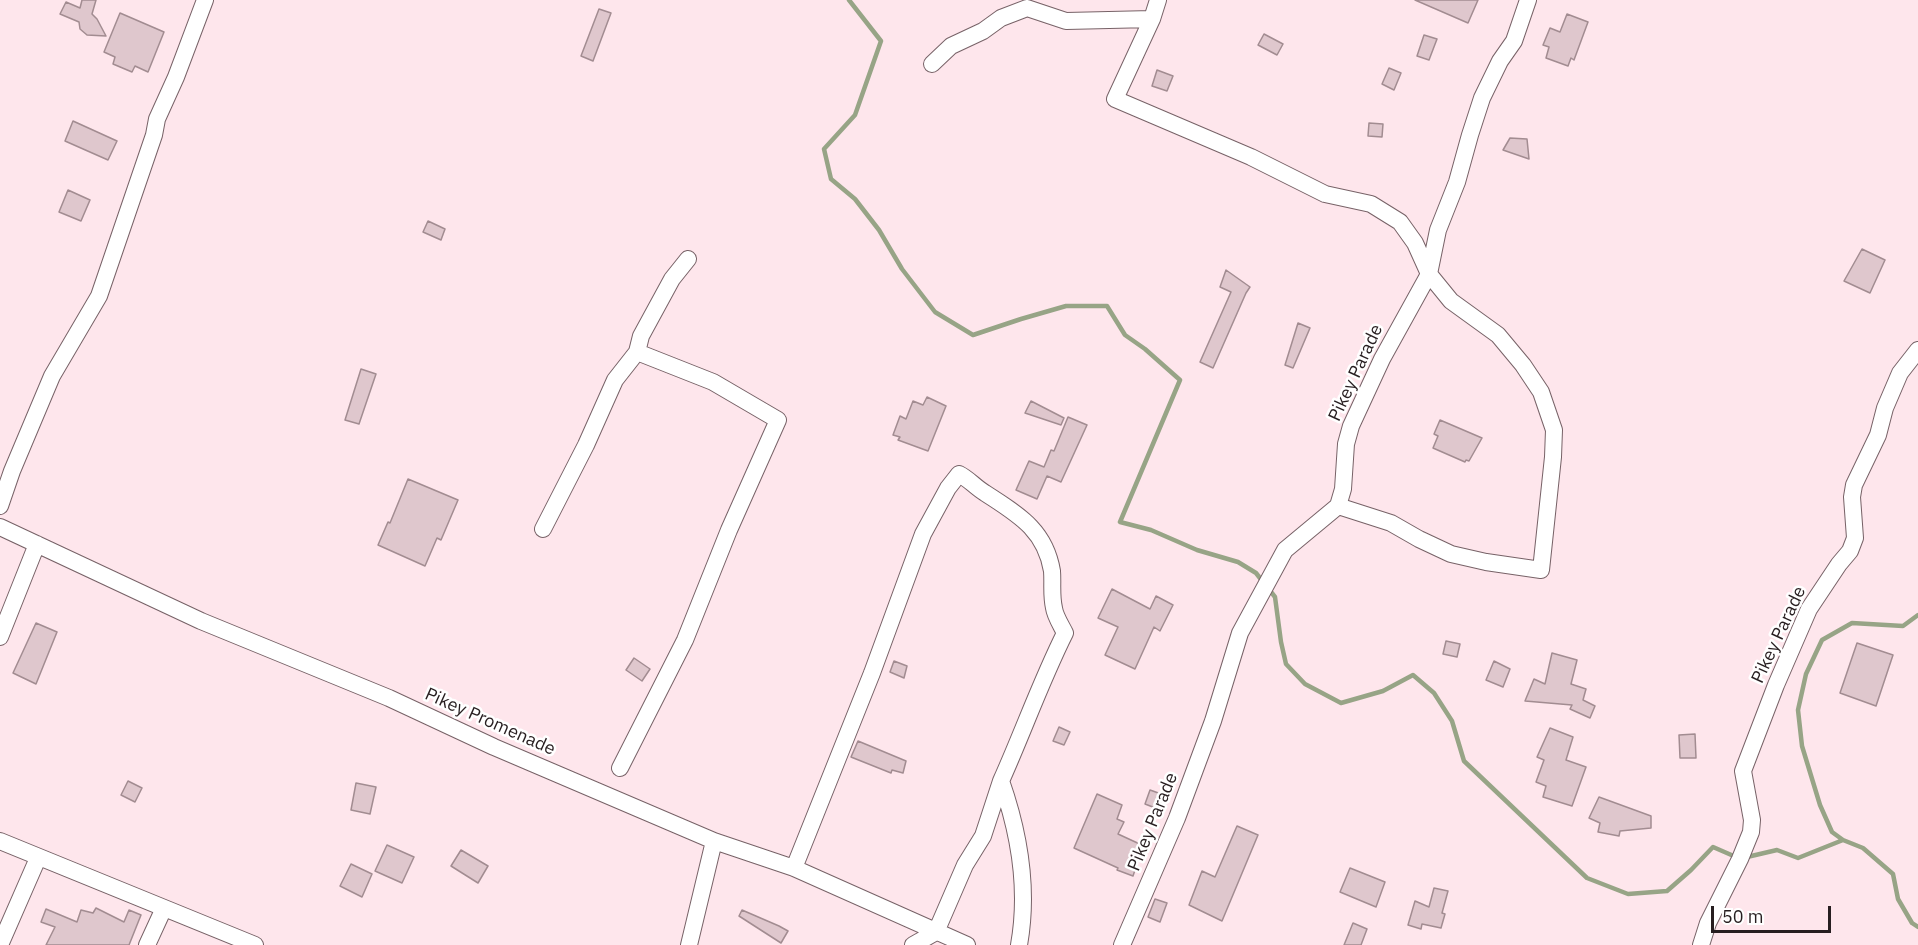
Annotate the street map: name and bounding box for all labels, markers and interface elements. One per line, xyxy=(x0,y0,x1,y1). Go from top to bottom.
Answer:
street label: Pikey Parade xyxy=(1324,321,1388,425)
street label: Pikey Parade xyxy=(1747,583,1811,687)
street label: Pikey Promenade xyxy=(421,684,559,760)
street label: Pikey Parade xyxy=(1123,770,1183,874)
scale bar xyxy=(1714,894,1834,932)
text: 50 m xyxy=(1722,905,1764,928)

